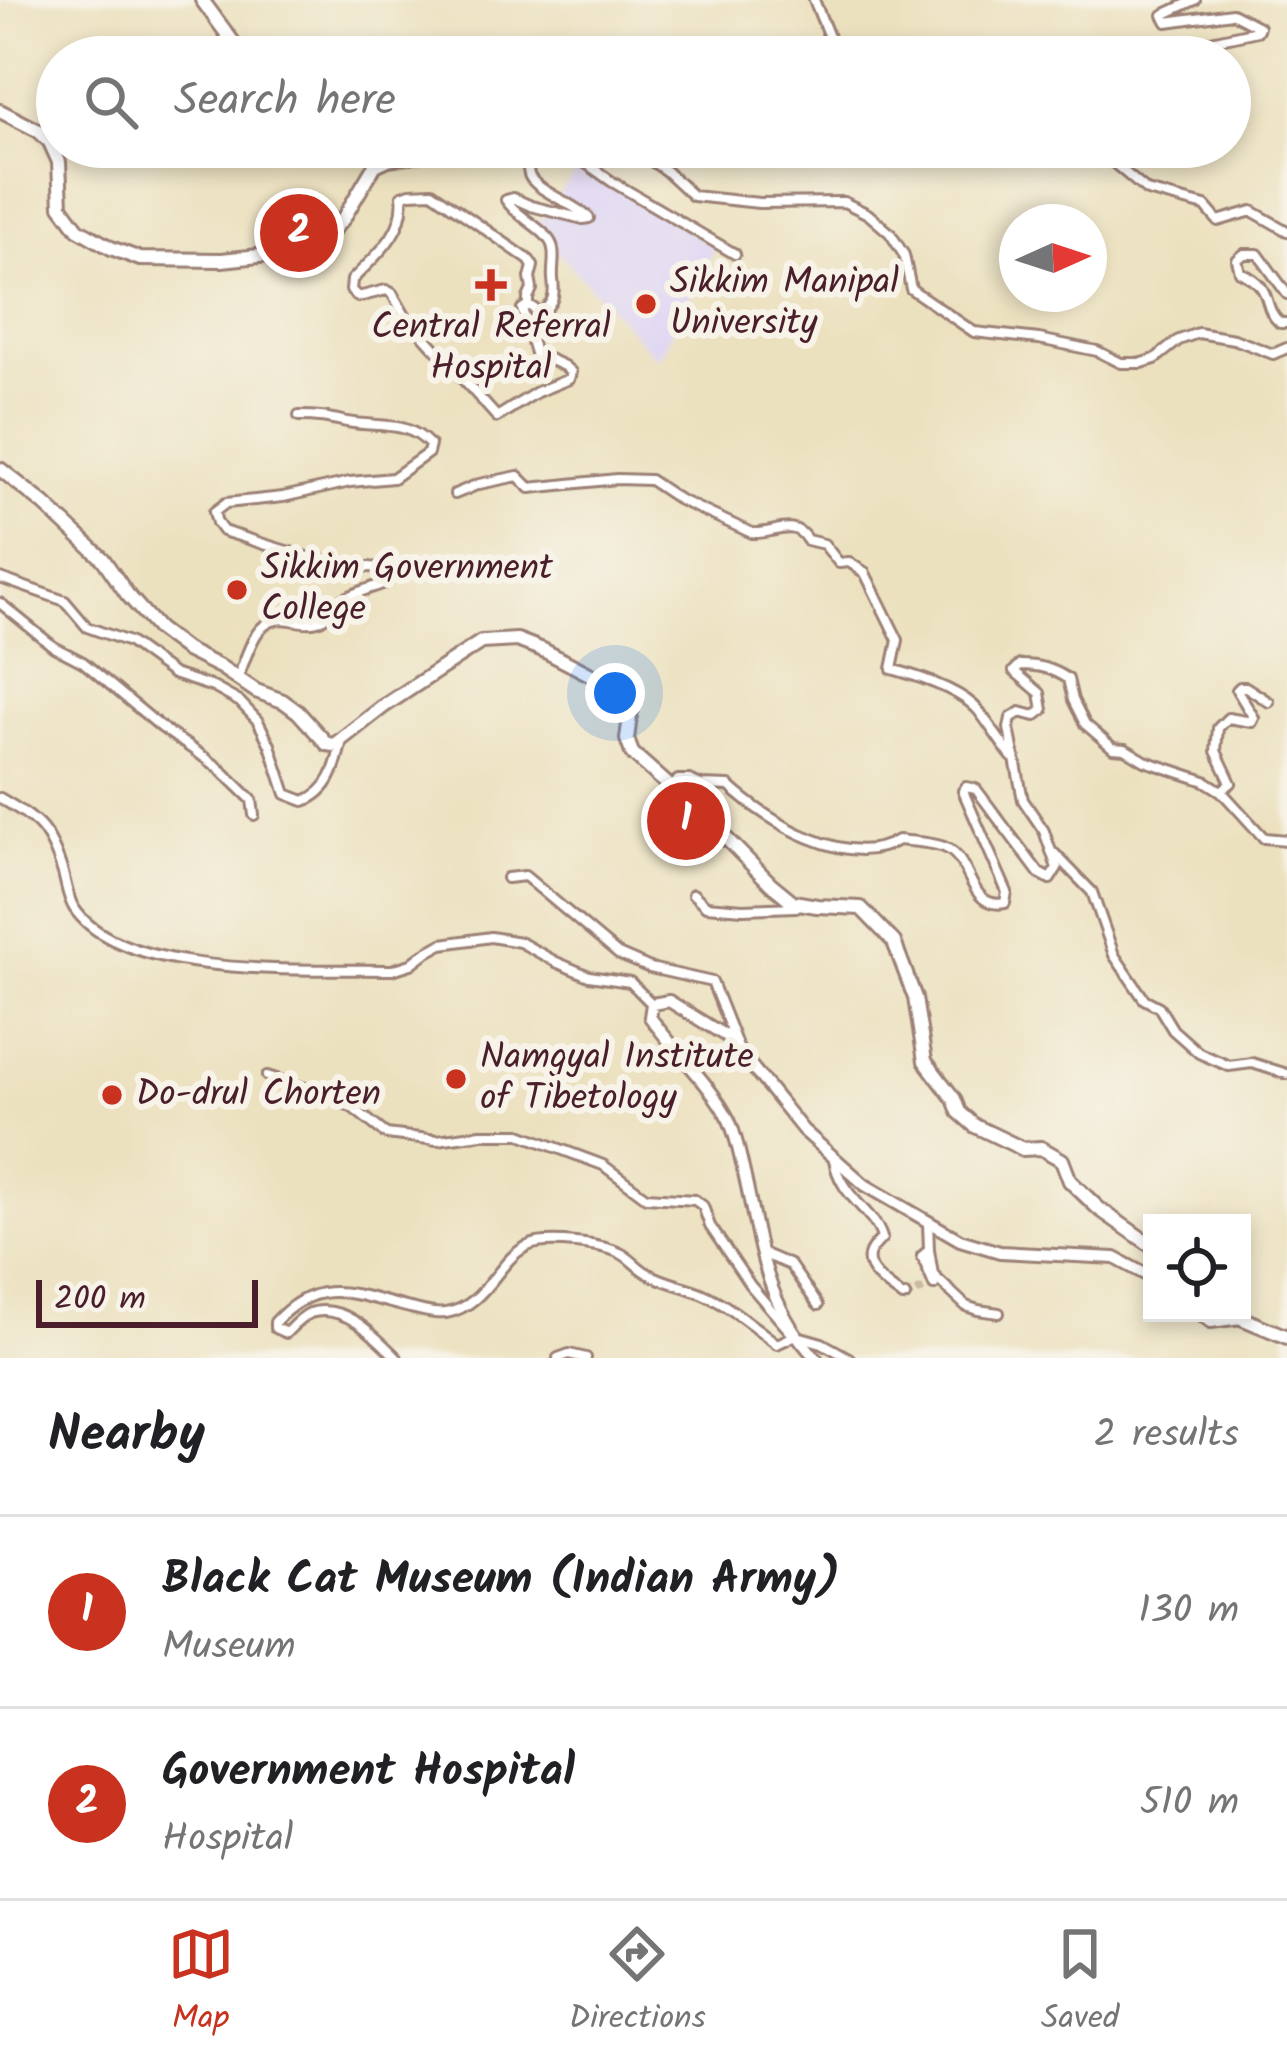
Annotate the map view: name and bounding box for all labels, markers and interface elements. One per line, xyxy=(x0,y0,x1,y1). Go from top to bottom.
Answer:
search box xyxy=(36,36,1251,168)
text: Search here xyxy=(174,66,396,138)
icon: search xyxy=(78,69,144,135)
pin: 2 xyxy=(260,188,338,278)
north arrow xyxy=(999,204,1107,312)
place label: Sikkim Manipal University xyxy=(670,255,899,353)
marker: Central Referral Hospital xyxy=(475,269,507,301)
marker: Sikkim Manipal University xyxy=(633,291,659,317)
place label: Central Referral Hospital xyxy=(371,300,611,398)
place label: Sikkim Government College xyxy=(261,541,554,639)
marker: Sikkim Government College xyxy=(224,577,250,603)
your location xyxy=(585,663,645,723)
pin: 1 xyxy=(647,776,725,866)
place label: Namgyal Institute of Tibetology xyxy=(480,1030,754,1128)
marker: Namgyal Institute of Tibetology xyxy=(443,1066,469,1092)
place label: Do-drul Chorten xyxy=(136,1067,381,1124)
marker: Do-drul Chorten xyxy=(99,1082,125,1108)
map controls xyxy=(1143,1214,1251,1322)
button: locate xyxy=(1143,1214,1251,1322)
scale bar xyxy=(36,1274,258,1327)
text: 200 m xyxy=(54,1274,146,1327)
text: Nearby xyxy=(48,1396,205,1477)
text: 2 results xyxy=(1094,1405,1239,1467)
text: Black Cat Museum (Indian Army) xyxy=(162,1545,840,1617)
text: 1 xyxy=(81,1581,93,1643)
text: 130 m xyxy=(1138,1581,1239,1643)
text: Museum xyxy=(162,1617,296,1679)
text: Government Hospital xyxy=(162,1737,575,1809)
text: 2 xyxy=(76,1773,98,1835)
text: 510 m xyxy=(1140,1773,1239,1835)
text: Hospital xyxy=(162,1809,293,1871)
tab: Map xyxy=(168,1921,234,2046)
tab: Directions xyxy=(569,1921,706,2046)
tab: Saved xyxy=(1041,1921,1119,2046)

